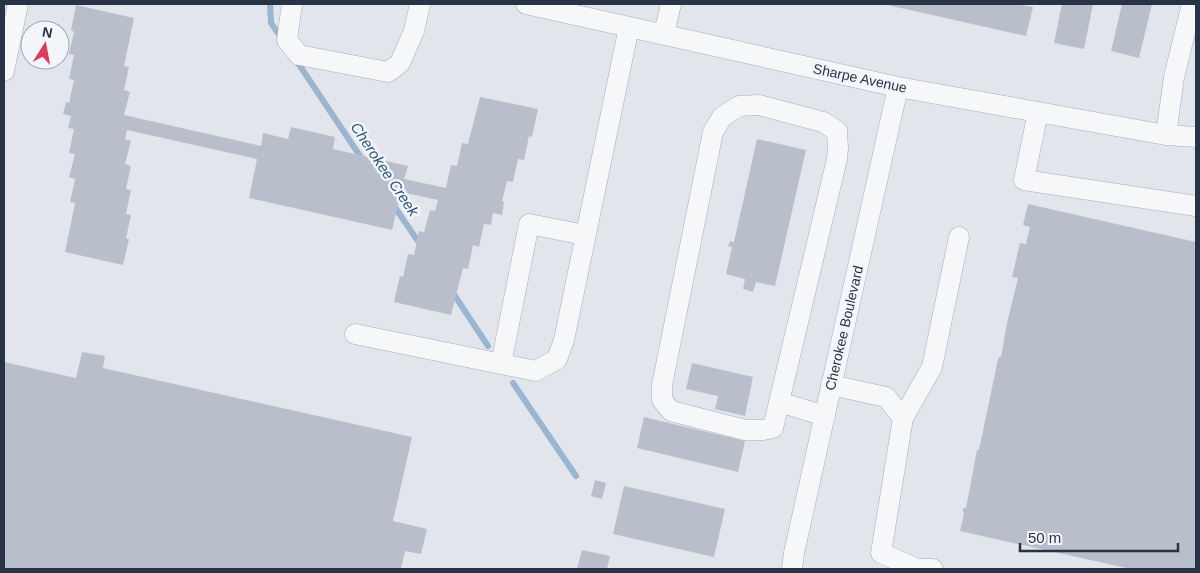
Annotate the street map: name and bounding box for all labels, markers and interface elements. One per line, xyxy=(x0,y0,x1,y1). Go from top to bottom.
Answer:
north arrow xyxy=(20,20,70,70)
text: N xyxy=(41,23,54,41)
street label: Sharpe Avenue xyxy=(812,60,909,96)
water label: Cherokee Creek xyxy=(347,119,423,220)
street label: Cherokee Boulevard xyxy=(822,264,866,392)
scale bar xyxy=(1020,520,1178,552)
text: 50 m xyxy=(1028,529,1061,546)

